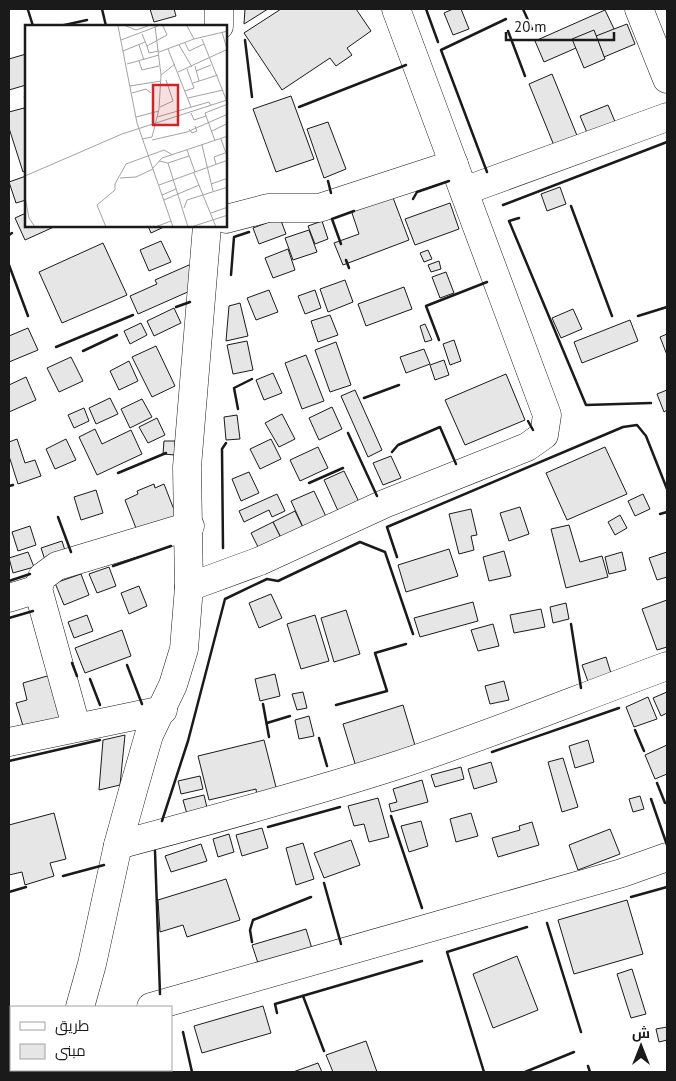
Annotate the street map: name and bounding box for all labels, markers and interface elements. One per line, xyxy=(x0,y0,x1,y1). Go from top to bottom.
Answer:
scale bar xyxy=(506,10,614,42)
text: 20 m xyxy=(514,17,547,36)
inset map xyxy=(25,25,228,228)
legend xyxy=(10,1006,172,1071)
text: طريق xyxy=(55,1016,89,1036)
north arrow xyxy=(616,1021,666,1071)
text: ش xyxy=(632,1024,650,1042)
text: مبنى xyxy=(55,1041,86,1061)

